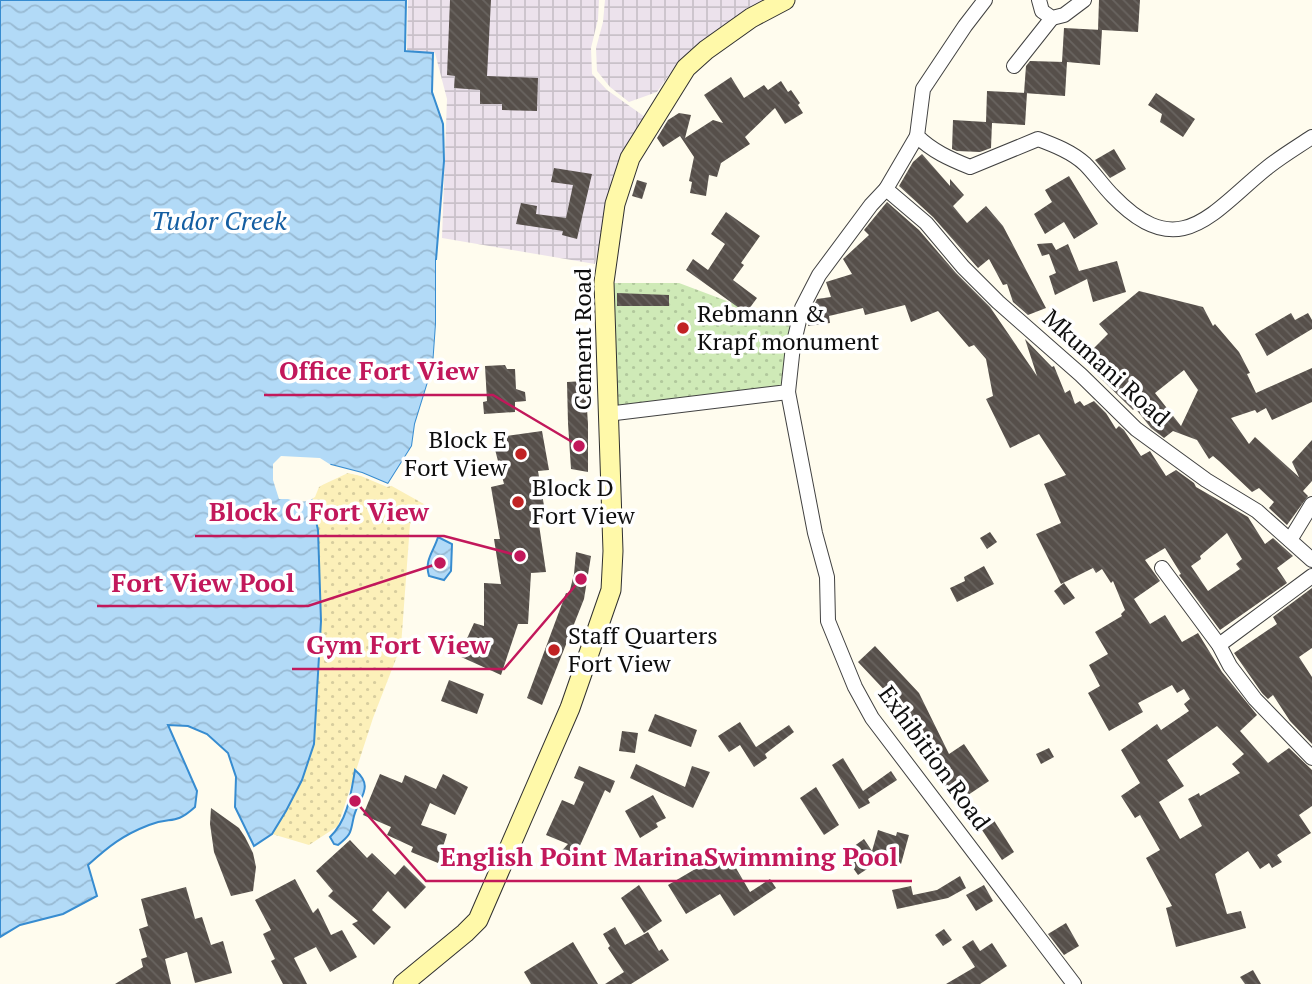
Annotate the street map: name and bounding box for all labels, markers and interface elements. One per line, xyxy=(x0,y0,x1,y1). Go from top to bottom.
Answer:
water label: Tudor Creek xyxy=(151,203,287,237)
street label: Cement Road xyxy=(566,268,598,410)
place label: Rebmann & Krapf monument xyxy=(697,297,880,357)
street label: Mkumani Road xyxy=(1036,302,1177,433)
marker: Rebmann & Krapf monument xyxy=(675,320,691,336)
callout: Office Fort View xyxy=(264,348,493,395)
text: Office Fort View xyxy=(279,353,480,387)
place label: Block E Fort View xyxy=(404,423,508,483)
marker: Block E Fort View xyxy=(513,446,529,462)
place label: Block D Fort View xyxy=(532,471,635,531)
callout: Block C Fort View xyxy=(195,489,444,536)
text: Block C Fort View xyxy=(209,494,430,528)
marker: Block D Fort View xyxy=(510,494,526,510)
callout: Fort View Pool xyxy=(97,559,308,606)
text: Fort View Pool xyxy=(112,565,294,599)
place label: Staff Quarters Fort View xyxy=(568,619,718,679)
callout: Gym Fort View xyxy=(292,622,504,669)
text: Gym Fort View xyxy=(306,627,490,661)
marker: Staff Quarters Fort View xyxy=(546,642,562,658)
street label: Exhibition Road xyxy=(872,679,998,836)
callout: English Point MarinaSwimming Pool xyxy=(426,834,912,881)
text: English Point MarinaSwimming Pool xyxy=(440,839,898,873)

